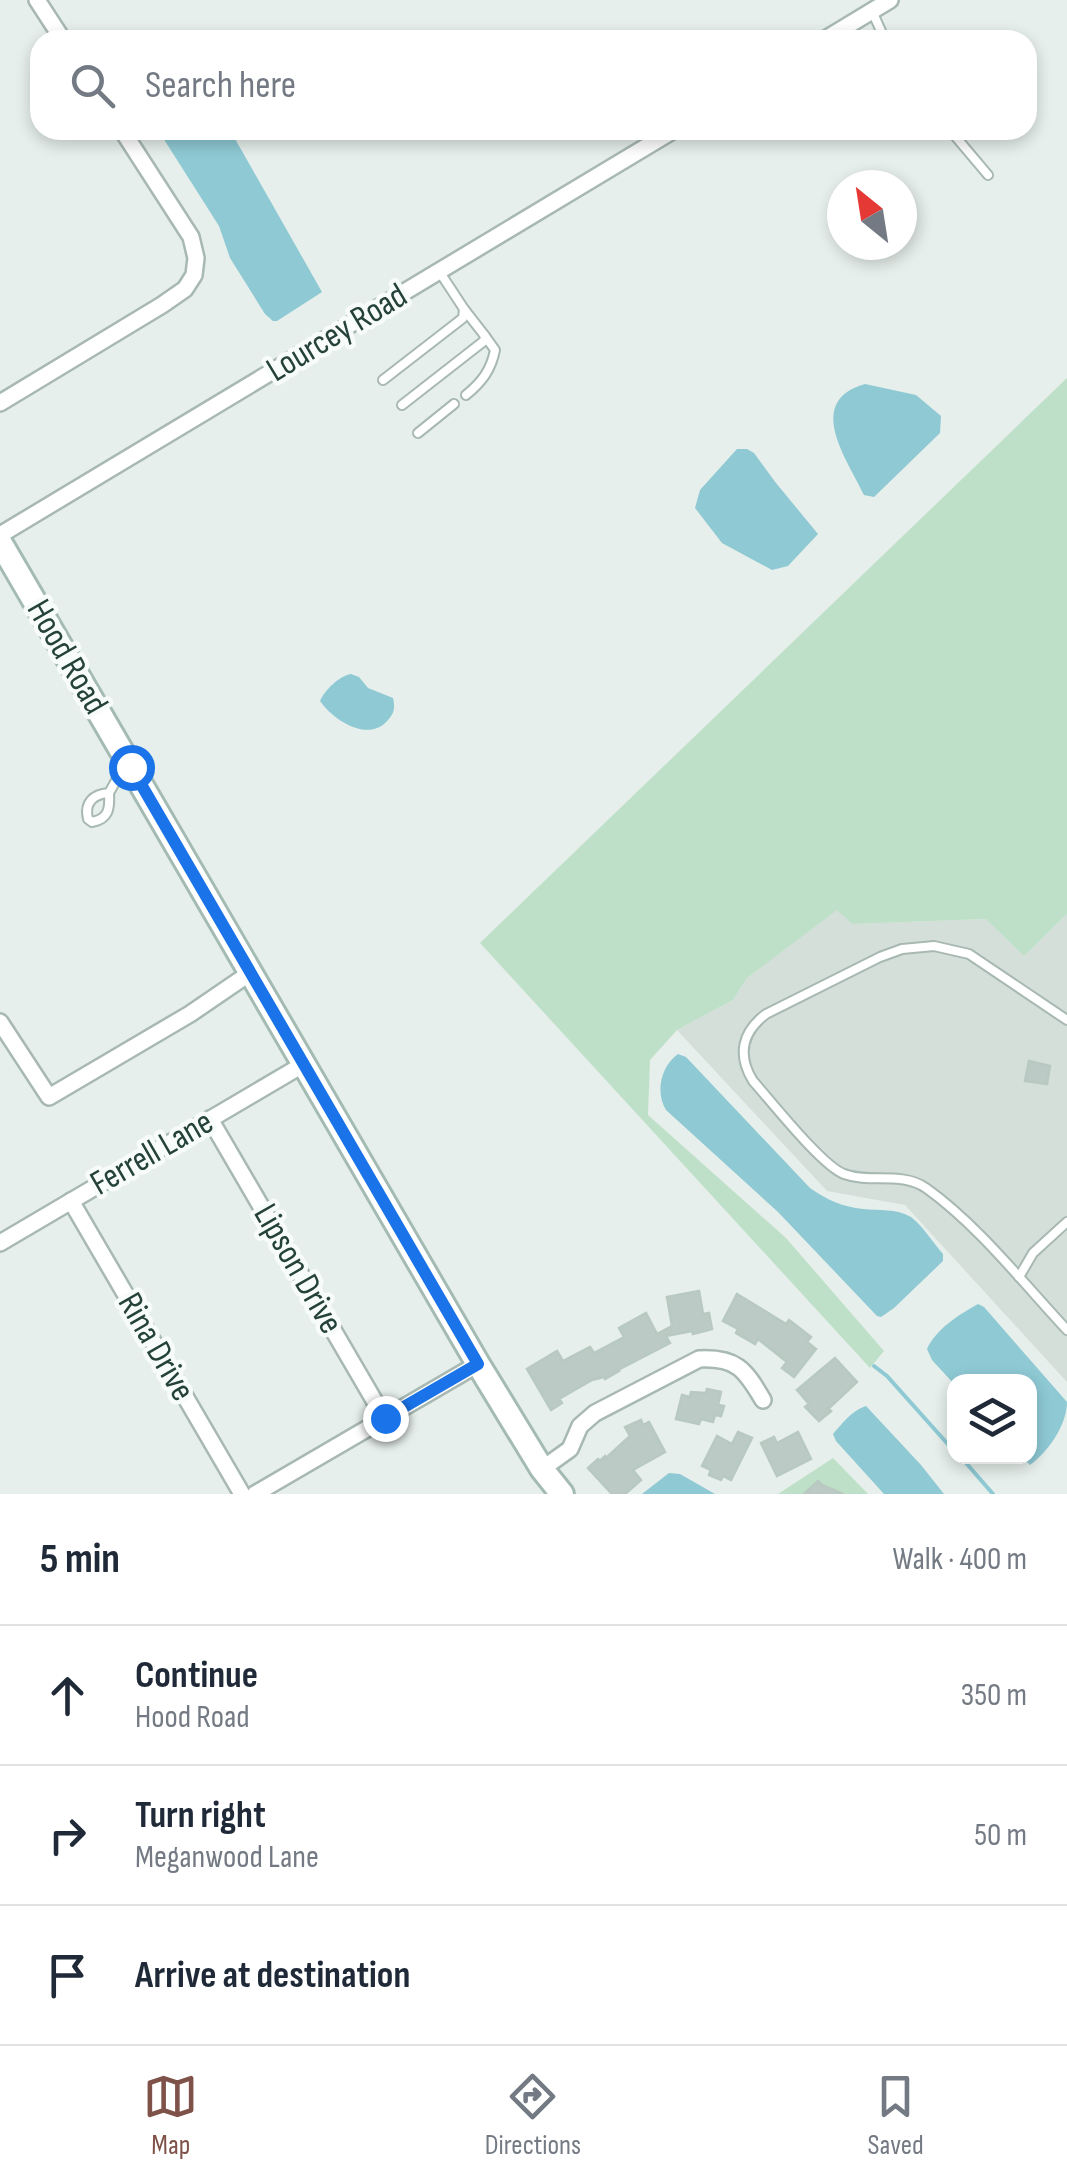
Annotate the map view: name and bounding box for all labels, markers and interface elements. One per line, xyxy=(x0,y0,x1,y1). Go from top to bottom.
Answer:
search box xyxy=(30,30,1037,140)
icon: search xyxy=(65,58,120,113)
text: Search here xyxy=(145,63,296,108)
north arrow xyxy=(827,170,917,260)
street label: Lourcey Road xyxy=(259,274,415,392)
street label: Hood Road xyxy=(17,592,117,722)
route start xyxy=(109,745,155,791)
street label: Ferrell Lane xyxy=(83,1101,221,1205)
street label: Lipson Drive xyxy=(244,1196,352,1342)
street label: Rina Drive xyxy=(108,1285,204,1409)
map controls xyxy=(947,1374,1037,1464)
button: layers xyxy=(947,1374,1037,1464)
route end xyxy=(363,1396,409,1442)
text: 5 min xyxy=(40,1534,120,1585)
text: Walk · 400 m xyxy=(892,1540,1027,1579)
text: Continue xyxy=(135,1653,258,1698)
icon: ahead xyxy=(40,1668,95,1723)
text: 350 m xyxy=(961,1676,1027,1715)
text: Hood Road xyxy=(135,1698,250,1737)
text: Turn right xyxy=(135,1793,266,1838)
icon: right xyxy=(40,1808,95,1863)
text: 50 m xyxy=(974,1816,1027,1855)
text: Meganwood Lane xyxy=(135,1838,319,1877)
icon: arrive xyxy=(40,1948,95,2003)
text: Arrive at destination xyxy=(135,1953,410,1998)
tab: Map xyxy=(143,2069,198,2162)
tab: Directions xyxy=(485,2069,581,2162)
tab: Saved xyxy=(868,2069,924,2162)

